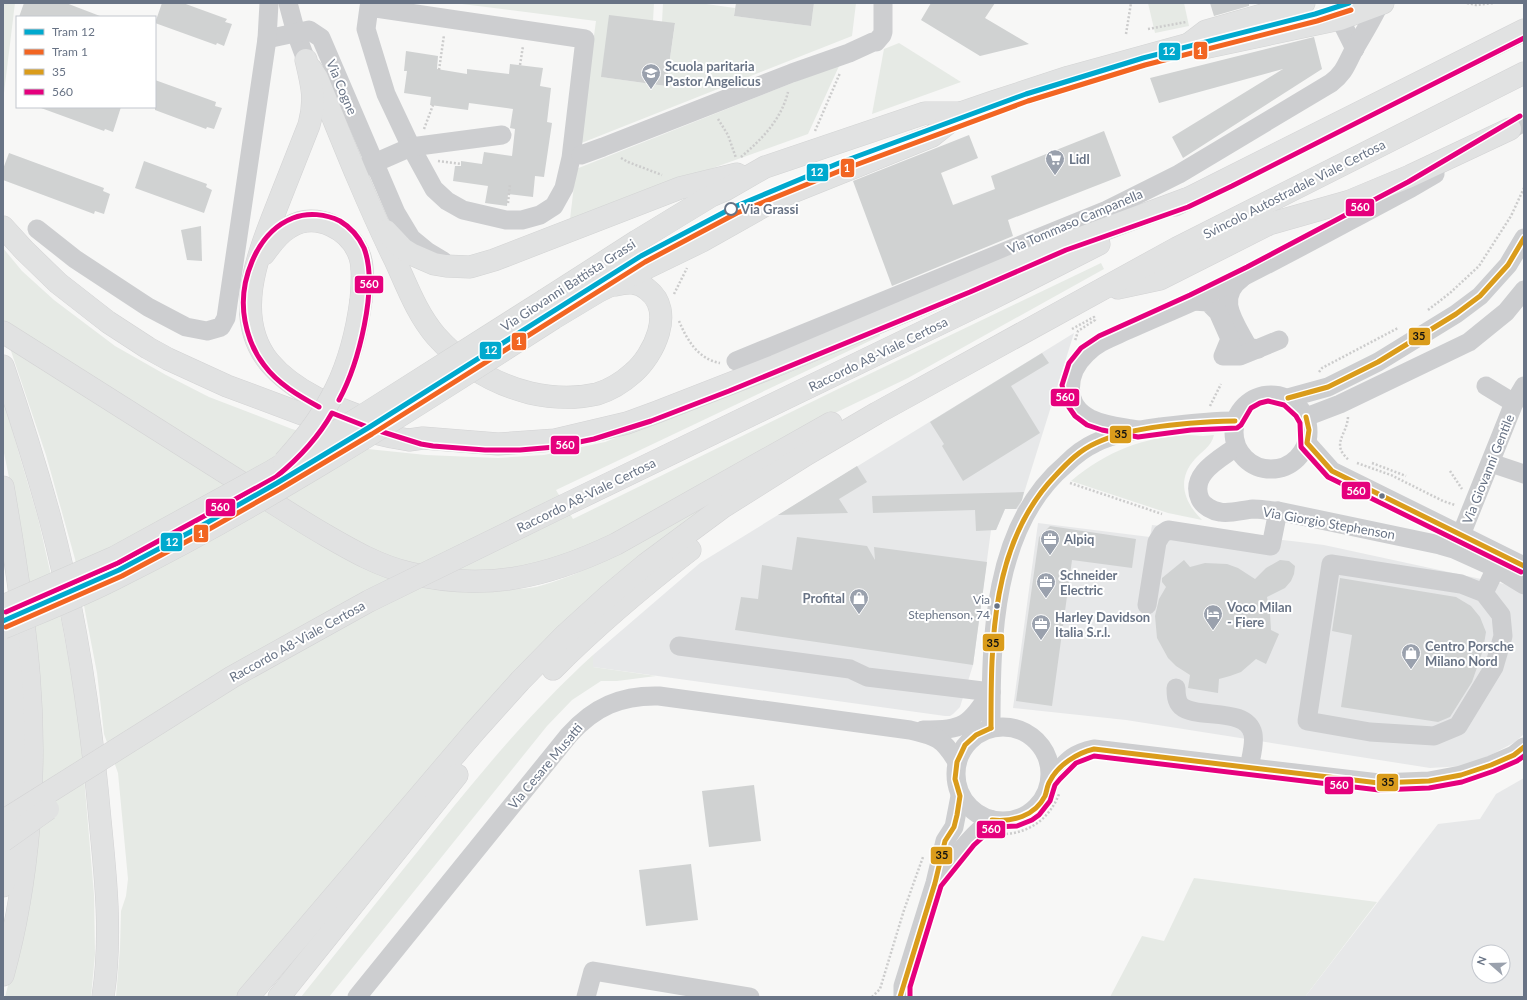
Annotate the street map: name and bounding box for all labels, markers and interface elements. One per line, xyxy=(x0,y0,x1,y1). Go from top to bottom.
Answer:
legend xyxy=(16,16,156,108)
text: Tram 12 xyxy=(52,24,95,39)
line badge: 1 xyxy=(1193,41,1208,60)
line badge: 12 xyxy=(1158,42,1181,61)
text: Tram 1 xyxy=(52,44,88,59)
text: 12 xyxy=(1163,44,1175,57)
text: 1 xyxy=(1197,44,1203,57)
street label: Via Cogne xyxy=(323,57,361,117)
place label: Scuola paritaria Pastor Angelicus xyxy=(665,58,761,89)
school or university icon: Scuola paritaria Pastor Angelicus xyxy=(640,62,662,90)
text: 35 xyxy=(52,64,66,79)
text: 560 xyxy=(52,84,73,99)
street label: Svincolo Autostradale Viale Certosa xyxy=(1200,136,1388,242)
supermarket icon: Lidl xyxy=(1044,148,1066,176)
place label: Lidl xyxy=(1069,151,1090,167)
line badge: 1 xyxy=(840,158,855,178)
text: 1 xyxy=(844,161,850,174)
line badge: 12 xyxy=(806,163,829,182)
text: 12 xyxy=(811,165,823,178)
street label: Via Tommaso Campanella xyxy=(1005,185,1145,257)
line badge: 560 xyxy=(1345,198,1375,217)
text: 560 xyxy=(1350,200,1370,213)
place label: Via Grassi xyxy=(740,201,799,217)
marker: Via Grassi xyxy=(724,202,738,216)
street label: Via Giovanni Battista Grassi xyxy=(498,235,638,335)
line badge: 560 xyxy=(354,275,384,294)
text: 560 xyxy=(359,277,379,290)
street label: Raccordo A8-Viale Certosa xyxy=(806,313,950,395)
line badge: 35 xyxy=(1408,327,1431,346)
text: 35 xyxy=(1413,329,1425,342)
line badge: 1 xyxy=(511,332,527,351)
text: 1 xyxy=(516,334,522,347)
line badge: 12 xyxy=(479,341,502,360)
text: 12 xyxy=(485,343,497,356)
line badge: 560 xyxy=(1050,388,1080,407)
text: 560 xyxy=(1055,390,1075,403)
street label: Via Giovanni Gentile xyxy=(1459,412,1517,526)
line badge: 35 xyxy=(1109,425,1132,444)
text: 35 xyxy=(1115,427,1127,440)
line badge: 560 xyxy=(550,435,580,455)
text: 560 xyxy=(555,438,575,451)
street label: Raccordo A8-Viale Certosa xyxy=(514,454,658,536)
line badge: 560 xyxy=(1341,481,1371,500)
text: 560 xyxy=(1346,484,1366,497)
unlabelled marker xyxy=(1377,491,1387,501)
line badge: 560 xyxy=(205,498,236,517)
text: 560 xyxy=(210,500,230,513)
street label: Via Giorgio Stephenson xyxy=(1262,503,1396,543)
line badge: 1 xyxy=(193,524,209,543)
text: 1 xyxy=(198,527,204,540)
office icon: Alpiq xyxy=(1039,528,1061,556)
place label: Alpiq xyxy=(1063,531,1094,547)
line badge: 12 xyxy=(160,532,183,552)
text: 12 xyxy=(166,535,178,548)
place label: Schneider Electric xyxy=(1060,567,1118,598)
office icon: Schneider Electric xyxy=(1035,571,1057,599)
shop icon: Profital xyxy=(848,587,870,615)
place label: Profital xyxy=(803,590,845,606)
place label: Via Stephenson, 74 xyxy=(908,592,990,622)
street label: Raccordo A8-Viale Certosa xyxy=(226,597,368,685)
place label: Voco Milan - Fiere xyxy=(1226,599,1292,630)
marker: Via Stephenson, 74 xyxy=(992,601,1002,611)
hotel icon: Voco Milan - Fiere xyxy=(1202,603,1224,631)
place label: Harley Davidson Italia S.r.l. xyxy=(1055,609,1150,640)
office icon: Harley Davidson Italia S.r.l. xyxy=(1030,613,1052,641)
line badge: 35 xyxy=(982,633,1005,652)
text: 35 xyxy=(987,636,999,649)
place label: Centro Porsche Milano Nord xyxy=(1425,638,1514,669)
shop icon: Centro Porsche Milano Nord xyxy=(1400,642,1422,670)
street label: Via Cesare Musatti xyxy=(504,720,586,812)
line badge: 35 xyxy=(1376,773,1399,792)
text: 35 xyxy=(1382,775,1394,788)
line badge: 560 xyxy=(1324,776,1354,795)
text: 560 xyxy=(1329,778,1349,791)
line badge: 560 xyxy=(976,820,1006,839)
text: 560 xyxy=(981,822,1001,835)
line badge: 35 xyxy=(930,846,953,865)
text: 35 xyxy=(936,848,948,861)
north arrow xyxy=(1471,944,1511,984)
text: N xyxy=(1474,954,1489,967)

